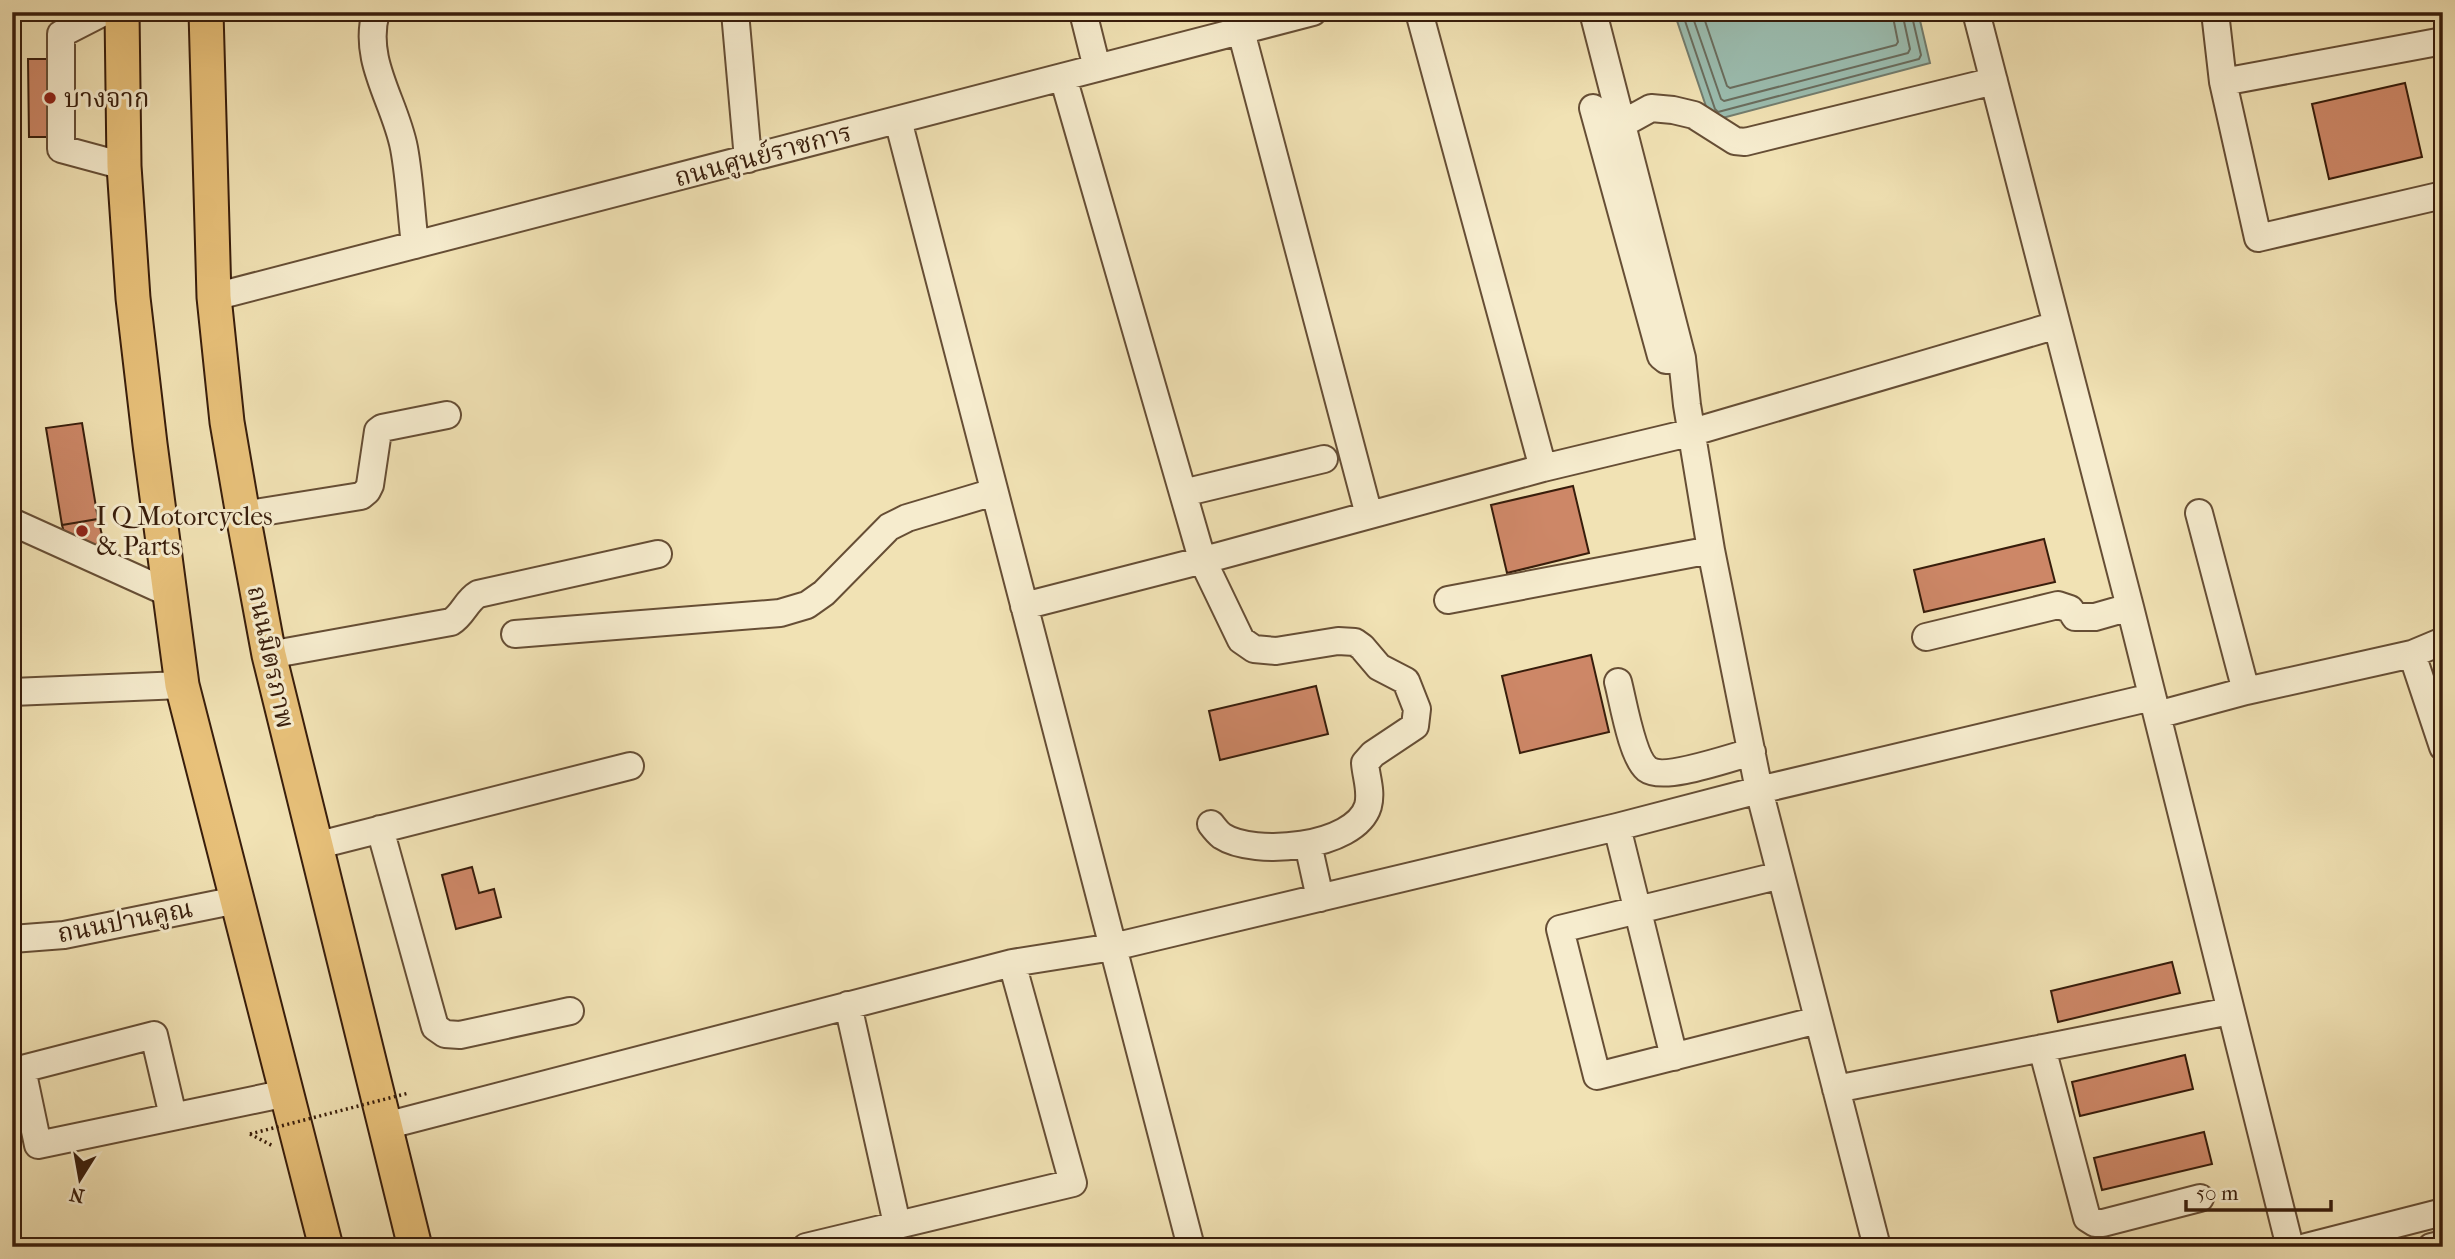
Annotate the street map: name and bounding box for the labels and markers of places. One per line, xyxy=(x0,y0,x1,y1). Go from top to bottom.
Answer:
place label: บางจาก xyxy=(64,83,150,114)
marker: บางจาก xyxy=(42,90,58,106)
place label: I Q Motorcycles & Parts xyxy=(96,501,273,562)
marker: I Q Motorcycles & Parts xyxy=(74,523,90,539)

